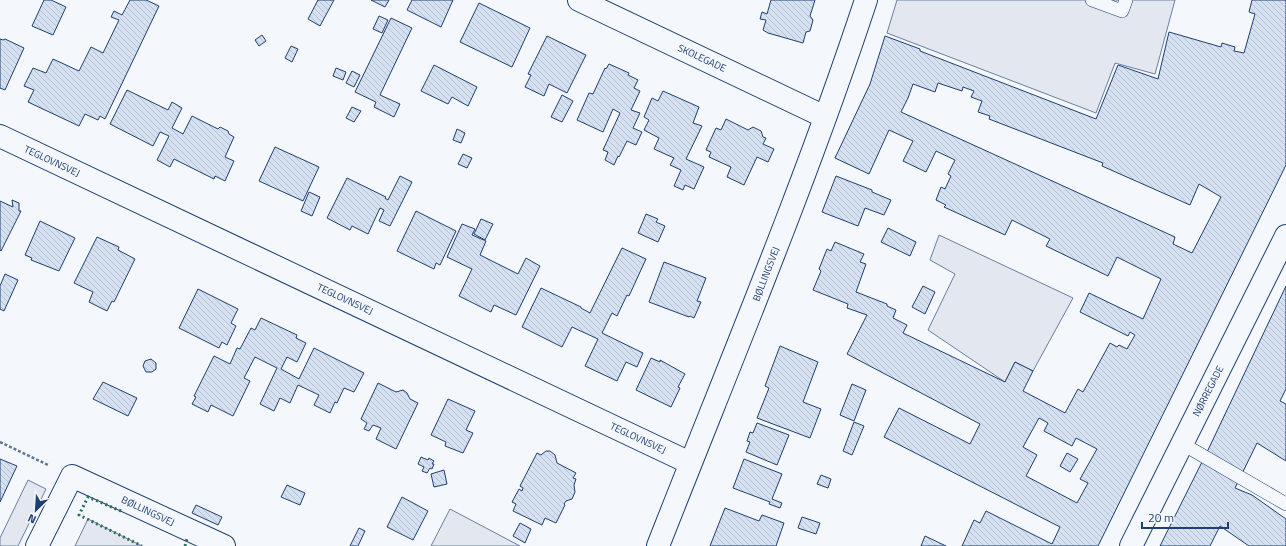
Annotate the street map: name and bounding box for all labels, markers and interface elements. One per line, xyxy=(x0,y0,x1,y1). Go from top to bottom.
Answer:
street label: SKOLEGADE xyxy=(675,40,729,76)
street label: TEGLOVNSVEJ xyxy=(22,142,82,181)
street label: BØLLINGSVEJ xyxy=(749,244,783,303)
street label: TEGLOVNSVEJ xyxy=(315,280,375,319)
street label: NØRREGADE xyxy=(1189,363,1227,419)
street label: TEGLOVNSVEJ xyxy=(608,419,668,458)
north arrow xyxy=(16,490,56,530)
street label: BØLLINGSVEJ xyxy=(119,492,177,530)
scale bar xyxy=(1142,504,1228,530)
text: 20 m xyxy=(1148,508,1174,527)
text: N xyxy=(25,510,39,528)

